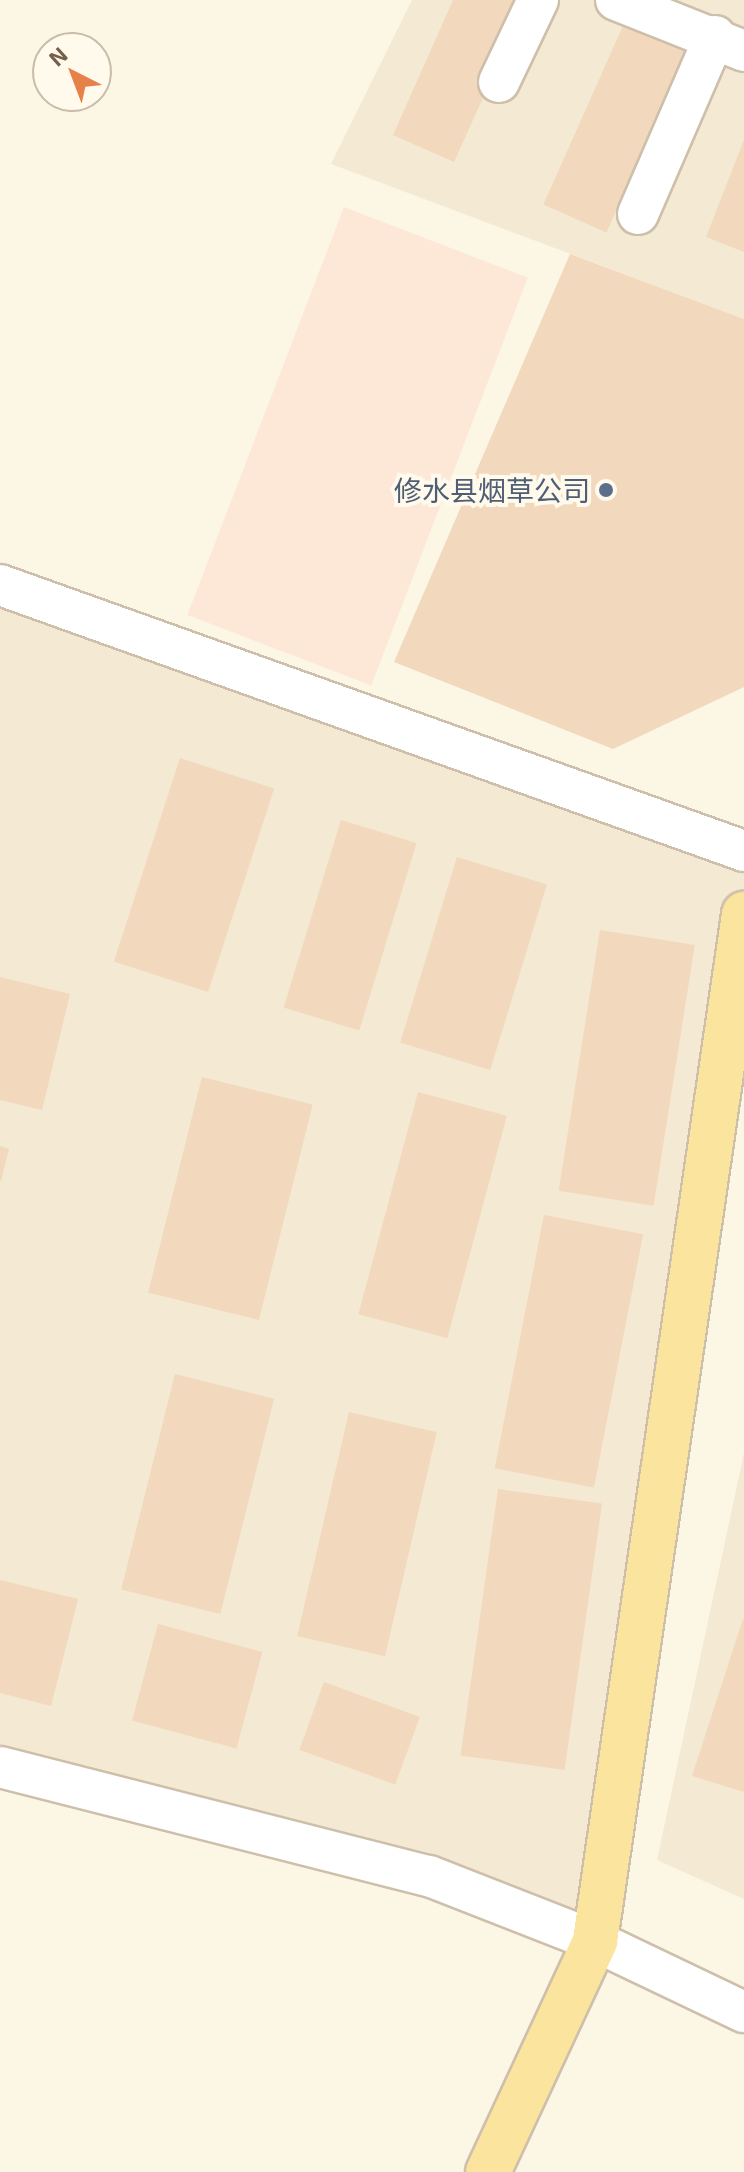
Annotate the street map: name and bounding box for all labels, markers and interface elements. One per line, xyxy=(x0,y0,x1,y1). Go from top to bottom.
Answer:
north arrow xyxy=(32,32,112,112)
text: N xyxy=(43,41,72,71)
place label: 修水县烟草公司 xyxy=(394,473,590,507)
marker: 修水县烟草公司 xyxy=(597,481,615,499)

